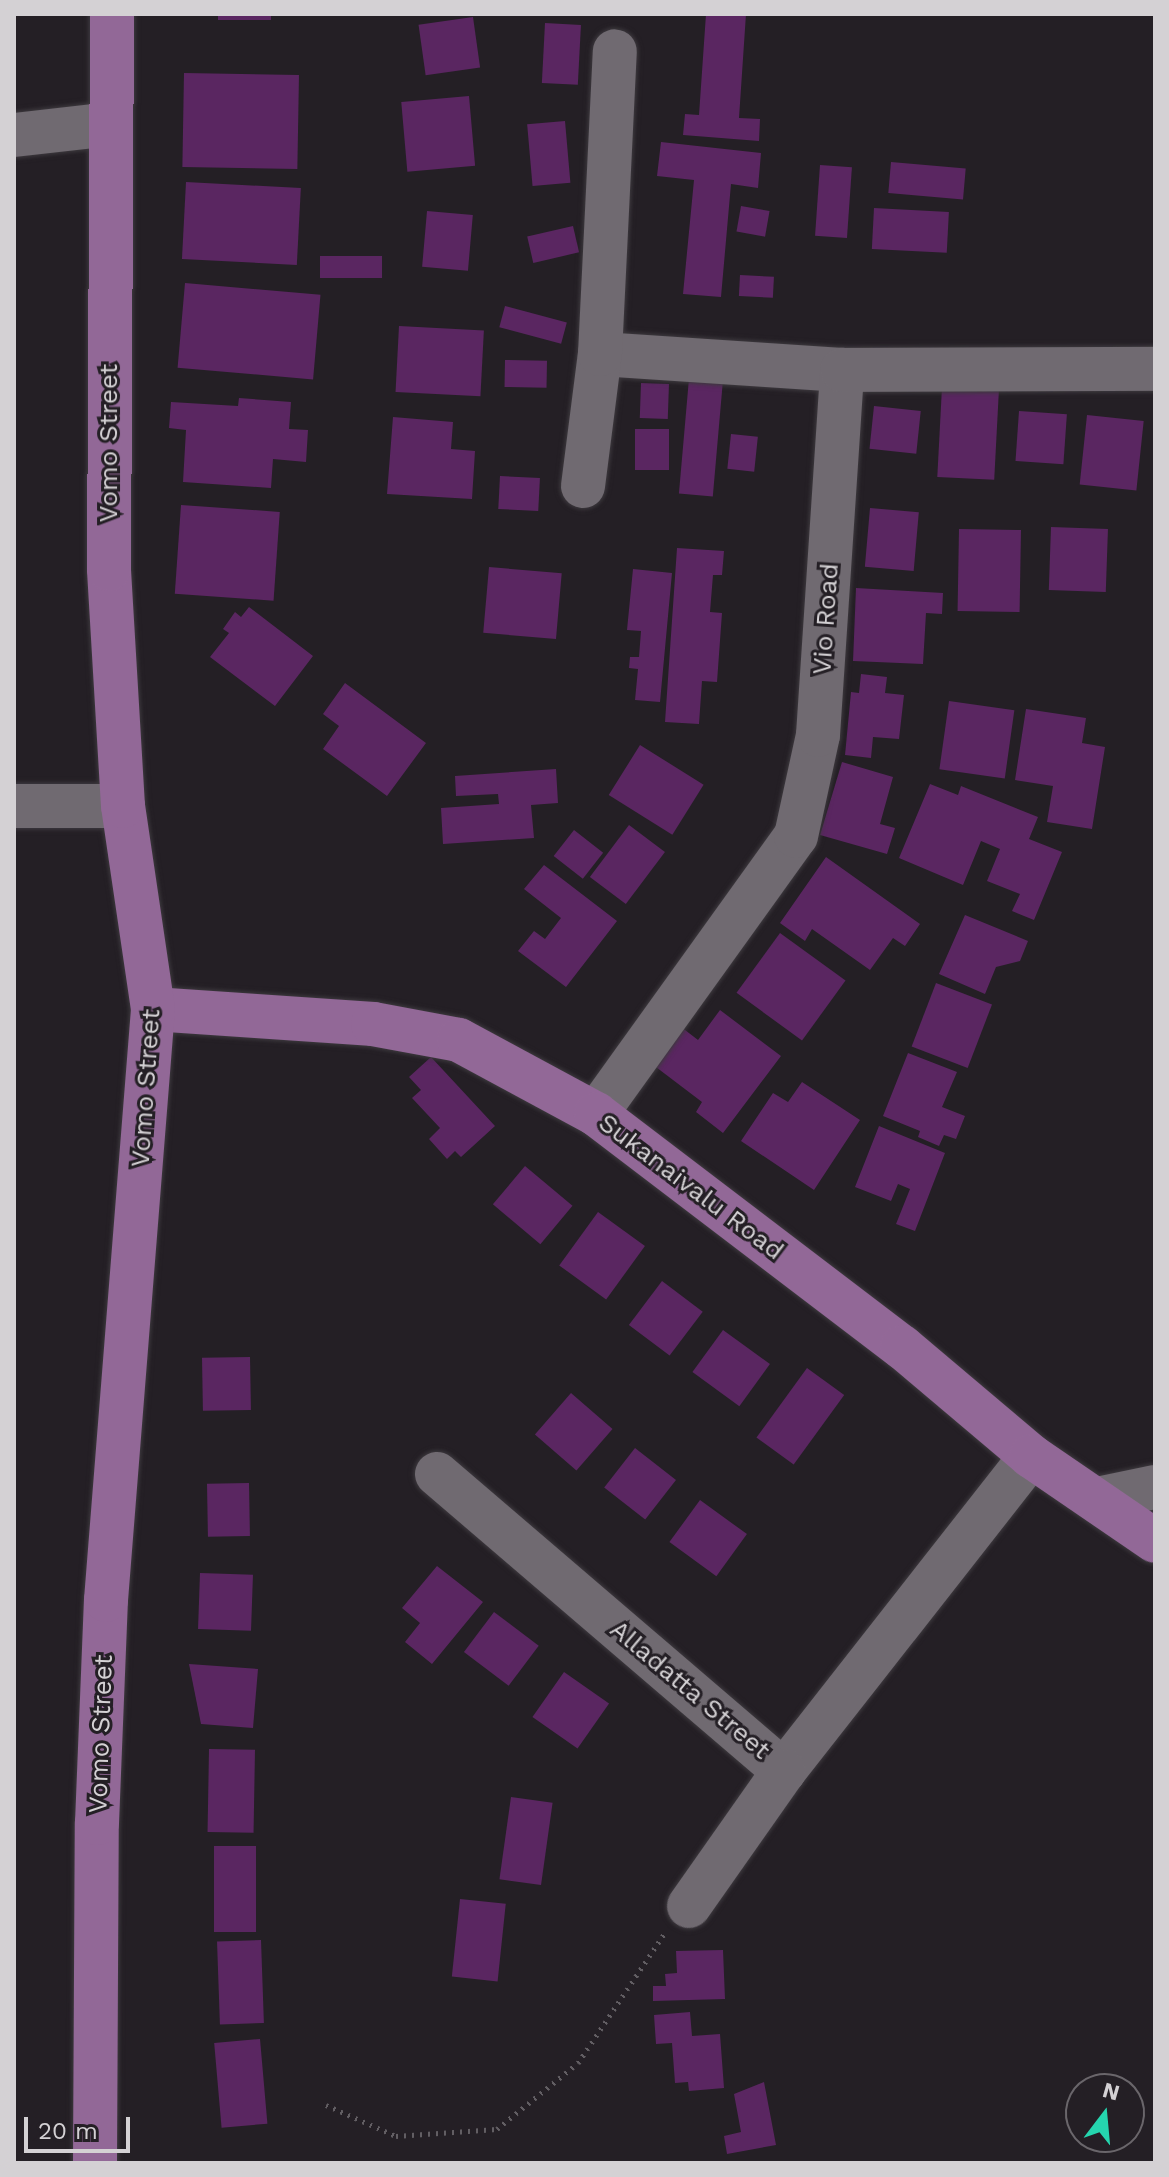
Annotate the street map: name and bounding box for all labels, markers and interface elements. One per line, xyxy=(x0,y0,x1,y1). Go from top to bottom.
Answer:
street label: Vomo Street xyxy=(93,364,125,522)
street label: Vio Road xyxy=(807,562,845,676)
street label: Vomo Street xyxy=(125,1008,167,1168)
street label: Sukanaivalu Road xyxy=(592,1107,790,1267)
street label: Alladatta Street xyxy=(603,1614,777,1766)
street label: Vomo Street xyxy=(83,1654,119,1814)
north arrow xyxy=(1065,2073,1145,2153)
text: N xyxy=(1100,2077,1122,2106)
scale bar xyxy=(28,2101,134,2151)
text: 20 m xyxy=(38,2117,98,2145)

